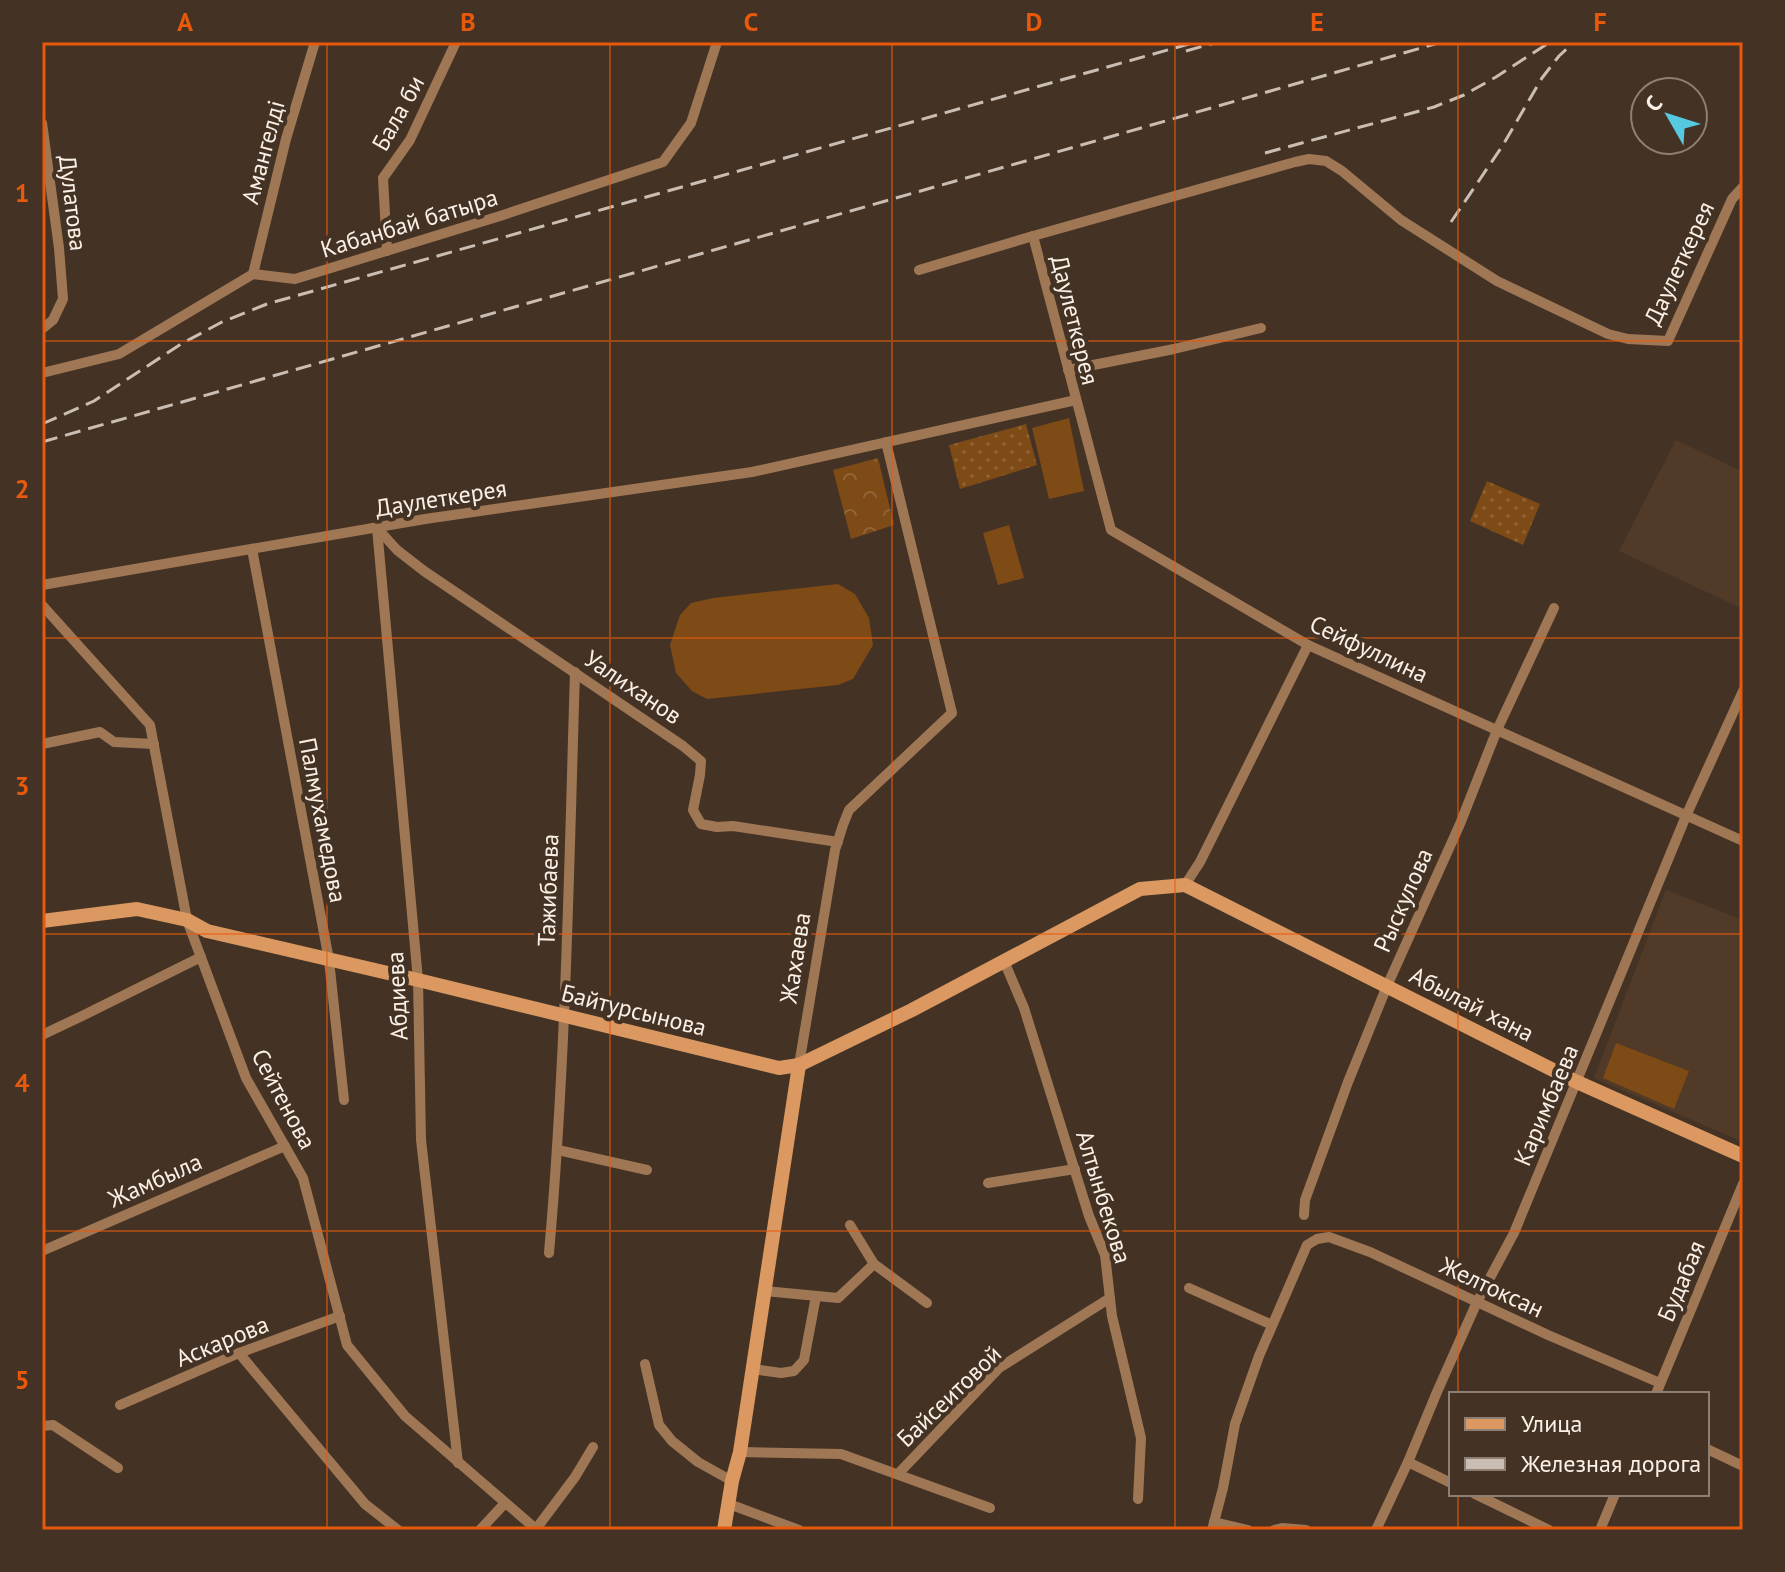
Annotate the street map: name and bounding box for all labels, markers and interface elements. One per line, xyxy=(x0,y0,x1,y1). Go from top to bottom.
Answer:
text: A xyxy=(177,5,193,38)
text: B xyxy=(460,5,476,38)
text: C xyxy=(744,5,758,38)
text: D xyxy=(1026,5,1042,38)
text: E xyxy=(1310,5,1324,38)
text: F xyxy=(1593,5,1607,38)
street label: Бала би xyxy=(365,70,431,156)
north arrow xyxy=(1629,76,1709,156)
text: С xyxy=(1639,90,1668,117)
street label: Амангелді xyxy=(234,97,292,207)
street label: Дулатова xyxy=(52,153,94,253)
text: 1 xyxy=(15,176,29,209)
street label: Кабанбай батыра xyxy=(317,181,501,265)
street label: Даулеткерея xyxy=(1637,196,1721,330)
street label: Даулеткерея xyxy=(1044,252,1106,388)
text: 2 xyxy=(15,472,29,505)
street label: Даулеткерея xyxy=(373,472,509,524)
street label: Сейфуллина xyxy=(1305,608,1433,690)
street label: Уалиханов xyxy=(578,643,688,731)
street label: Палмухамедова xyxy=(292,735,354,905)
text: 3 xyxy=(15,769,29,802)
street label: Тажибаева xyxy=(531,833,565,947)
street label: Рыскулова xyxy=(1366,843,1440,957)
street label: Жахаева xyxy=(772,910,817,1007)
street label: Абдиева xyxy=(379,951,415,1041)
street label: Абылай хана xyxy=(1405,959,1539,1049)
street label: Байтурсынова xyxy=(558,977,710,1043)
street label: Каримбаева xyxy=(1507,1040,1585,1170)
street label: Сейтенова xyxy=(245,1043,323,1155)
text: 4 xyxy=(15,1066,30,1099)
street label: Алтынбекова xyxy=(1069,1127,1139,1267)
street label: Жамбыла xyxy=(102,1146,207,1215)
street label: Будабая xyxy=(1650,1236,1712,1326)
street label: Желтоксан xyxy=(1434,1249,1549,1325)
street label: Аскарова xyxy=(171,1308,273,1374)
street label: Байсеитовой xyxy=(890,1338,1008,1454)
text: 5 xyxy=(15,1363,29,1396)
legend xyxy=(1449,1392,1709,1496)
text: Улица xyxy=(1521,1408,1582,1439)
text: Железная дорога xyxy=(1520,1448,1701,1479)

